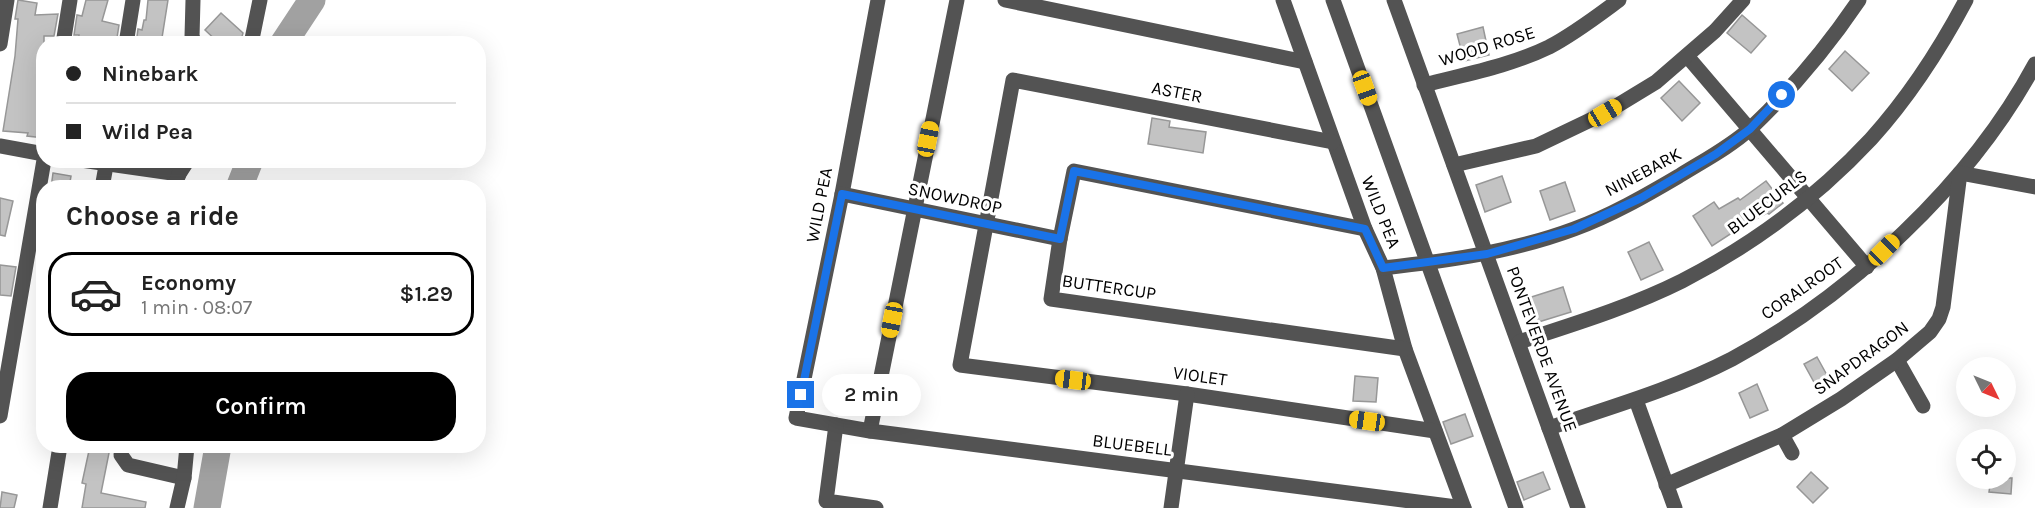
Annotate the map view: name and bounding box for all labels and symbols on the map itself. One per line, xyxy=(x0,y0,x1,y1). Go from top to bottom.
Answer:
street label: WOOD ROSE xyxy=(1436,21,1538,71)
car xyxy=(1350,68,1380,108)
street label: ASTER xyxy=(1150,76,1204,108)
route start xyxy=(1768,81,1795,108)
car xyxy=(1585,96,1625,130)
car xyxy=(916,120,940,158)
street label: NINEBARK xyxy=(1601,143,1685,201)
street label: BLUECURLS xyxy=(1723,165,1811,239)
street label: WILD PEA xyxy=(801,166,837,244)
street label: WILD PEA xyxy=(1357,173,1405,251)
street label: SNOWDROP xyxy=(906,177,1004,219)
car xyxy=(1865,231,1903,269)
street label: CORALROOT xyxy=(1756,252,1848,324)
street label: PONTEVERDE AVENUE xyxy=(1502,263,1582,435)
street label: BUTTERCUP xyxy=(1061,270,1158,304)
car xyxy=(880,301,904,339)
street label: SNAPDRAGON xyxy=(1809,316,1913,400)
north arrow xyxy=(1956,357,2016,417)
street label: VIOLET xyxy=(1172,361,1228,391)
car xyxy=(1054,369,1092,391)
callout: 2 min xyxy=(822,374,921,416)
route end xyxy=(787,381,814,408)
car xyxy=(1348,410,1386,432)
street label: BLUEBELL xyxy=(1091,429,1173,461)

